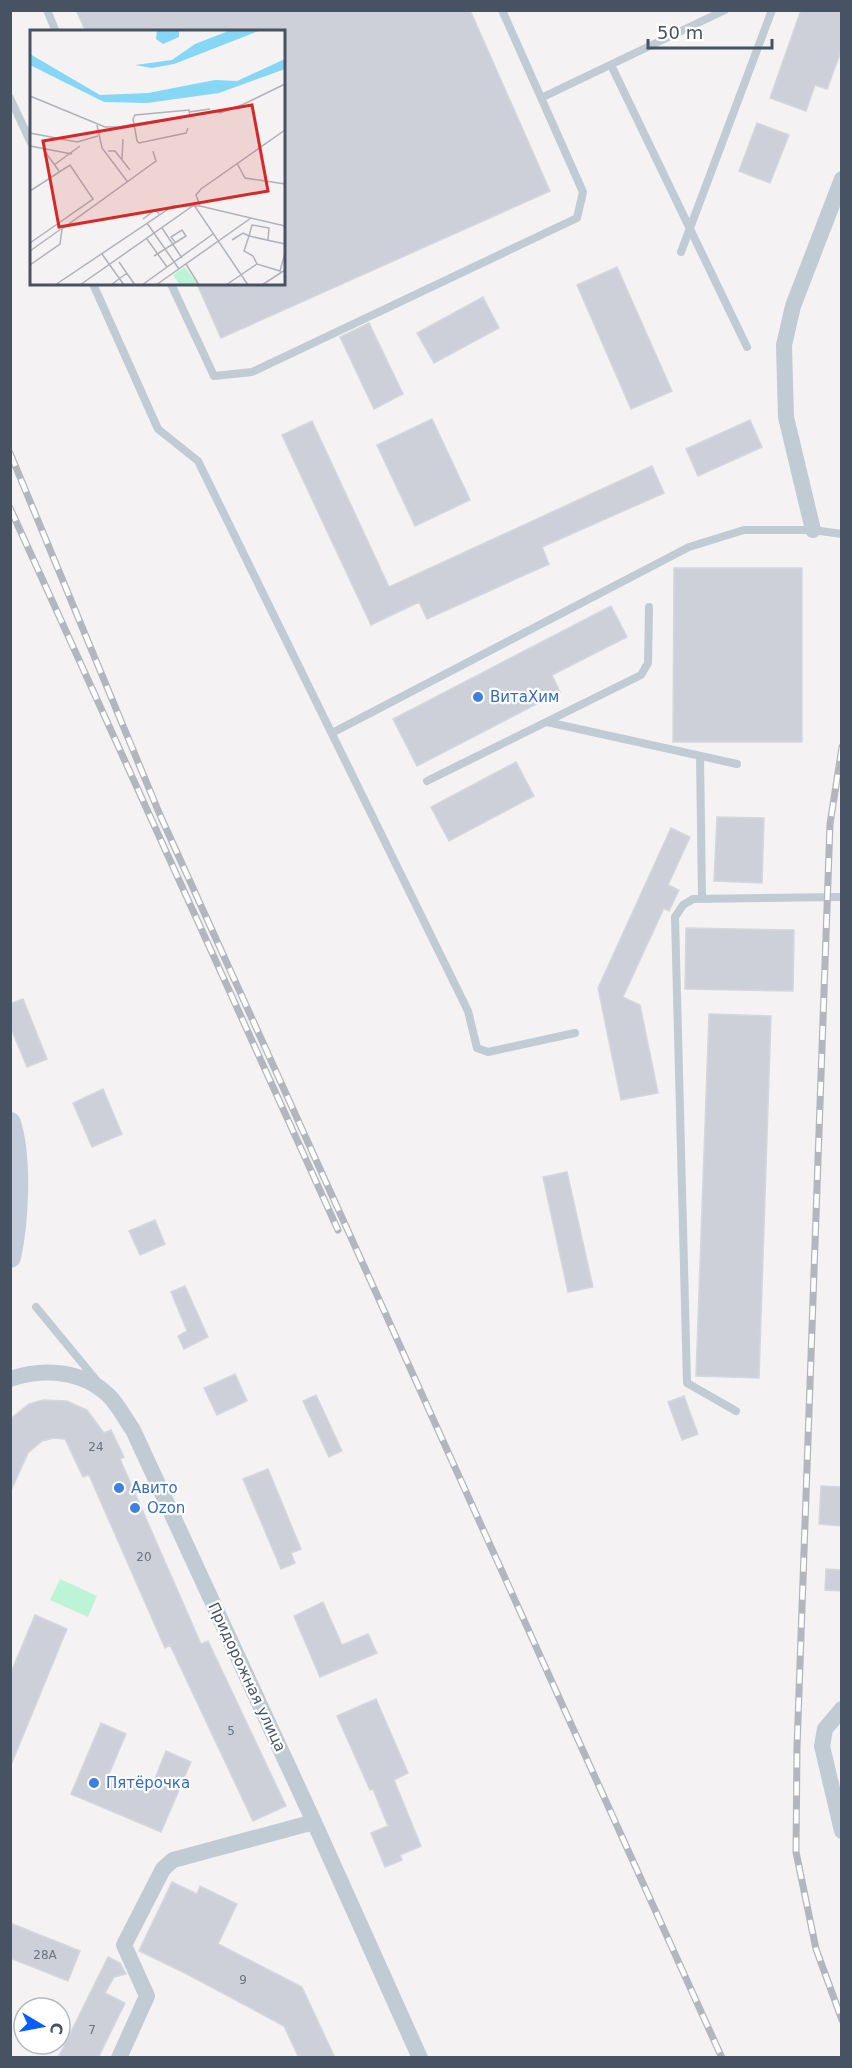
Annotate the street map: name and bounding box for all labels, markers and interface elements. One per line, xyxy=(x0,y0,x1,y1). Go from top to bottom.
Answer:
scale bar xyxy=(648,12,772,50)
text: 50 m xyxy=(657,22,703,43)
inset map xyxy=(30,30,285,285)
place label: ВитаХим xyxy=(490,688,559,706)
marker: ВитаХим xyxy=(471,690,485,704)
house number: 24 xyxy=(88,1440,104,1454)
place label: Авито xyxy=(131,1479,178,1497)
marker: Авито xyxy=(112,1481,126,1495)
place label: Ozon xyxy=(147,1499,185,1517)
marker: Ozon xyxy=(128,1501,142,1515)
house number: 20 xyxy=(136,1550,152,1564)
street label: Придорожная улица xyxy=(204,1599,290,1755)
house number: 5 xyxy=(227,1724,235,1738)
place label: Пятёрочка xyxy=(106,1774,190,1792)
marker: Пятёрочка xyxy=(87,1776,101,1790)
house number: 28А xyxy=(33,1948,58,1962)
house number: 9 xyxy=(239,1973,247,1987)
north arrow xyxy=(12,1996,72,2056)
text: С xyxy=(46,2021,67,2036)
house number: 7 xyxy=(88,2023,96,2037)

